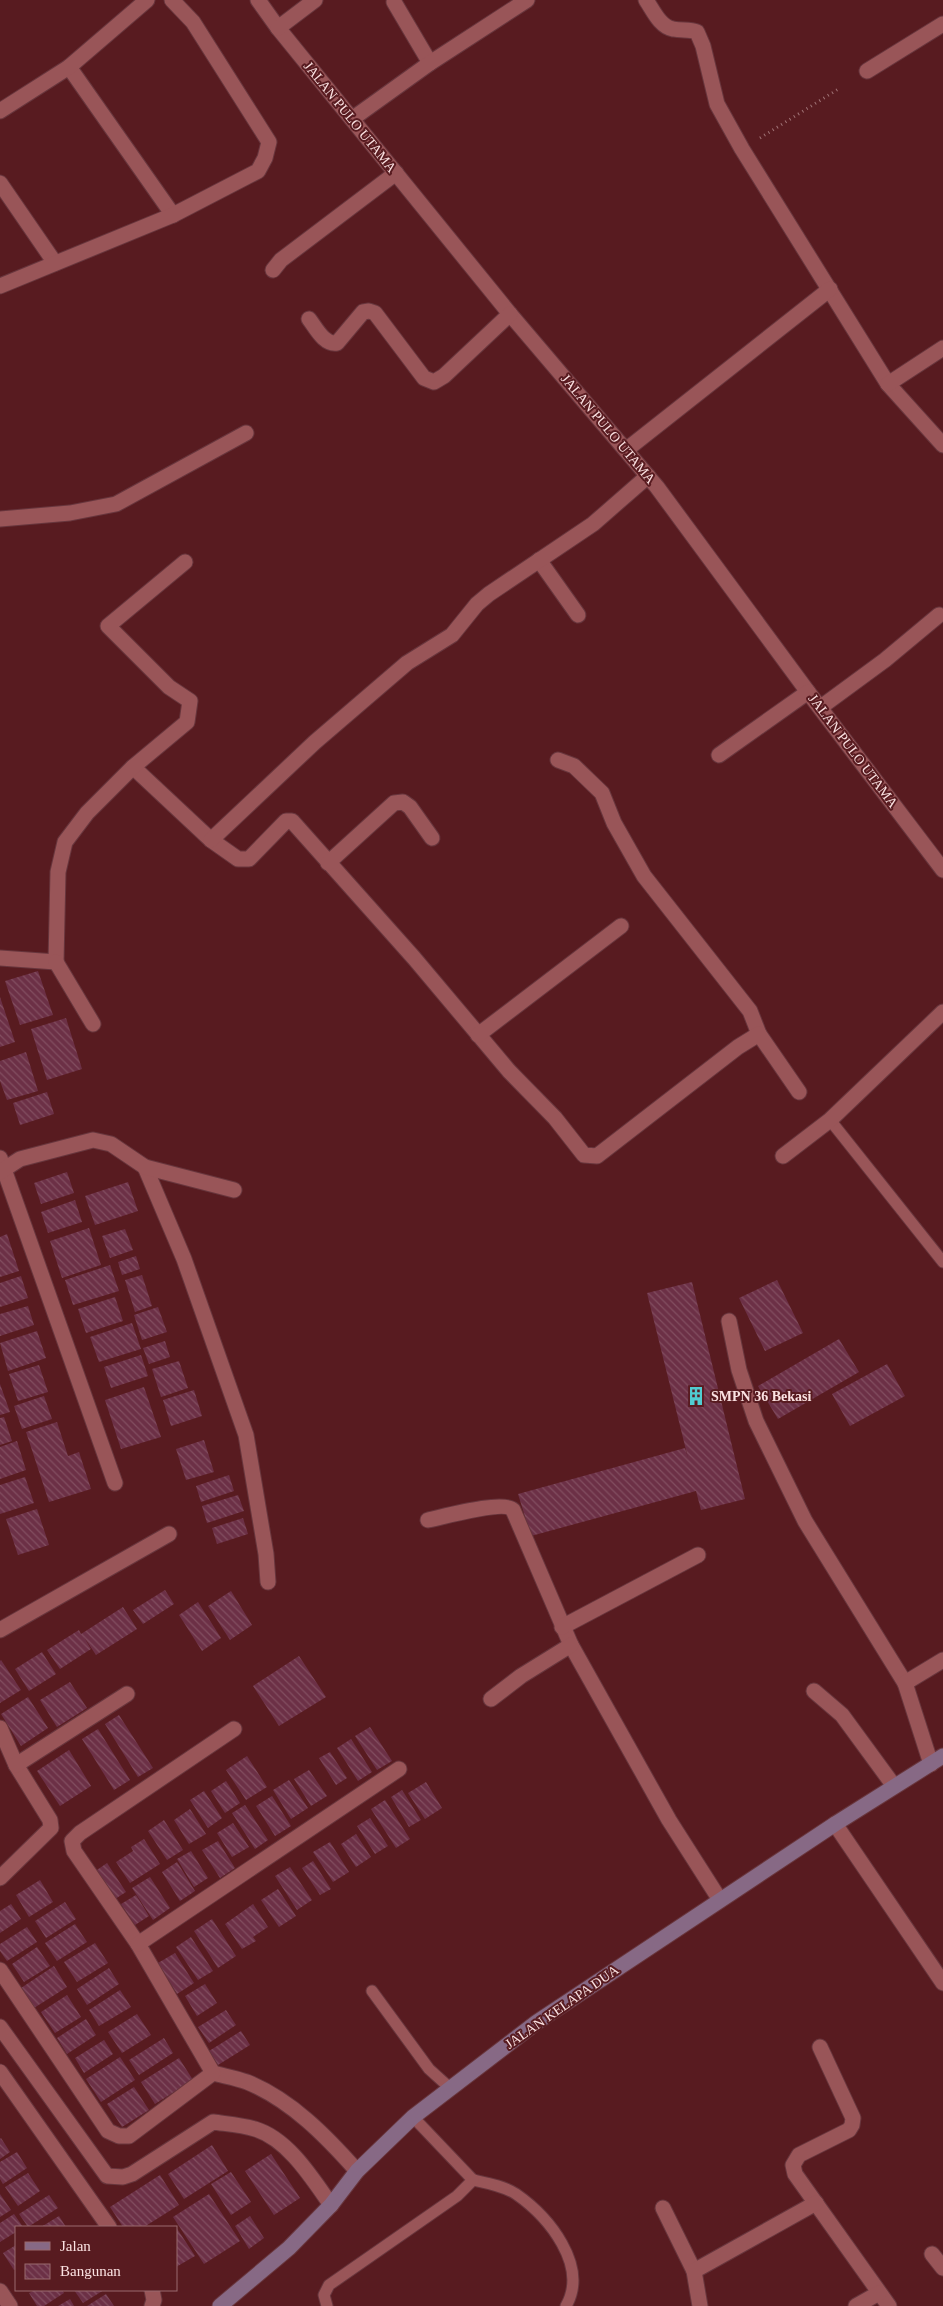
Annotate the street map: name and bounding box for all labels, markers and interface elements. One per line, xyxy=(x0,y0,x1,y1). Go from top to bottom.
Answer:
street label: JALAN PULO UTAMA xyxy=(301,59,400,176)
street label: JALAN PULO UTAMA xyxy=(558,371,659,487)
street label: JALAN PULO UTAMA xyxy=(805,691,901,811)
building icon: SMPN 36 Bekasi xyxy=(685,1385,707,1407)
place label: SMPN 36 Bekasi xyxy=(711,1389,811,1404)
street label: JALAN KELAPA DUA xyxy=(502,1962,622,2052)
legend xyxy=(15,2226,178,2291)
text: Jalan xyxy=(60,2238,91,2254)
text: Bangunan xyxy=(60,2263,121,2279)

